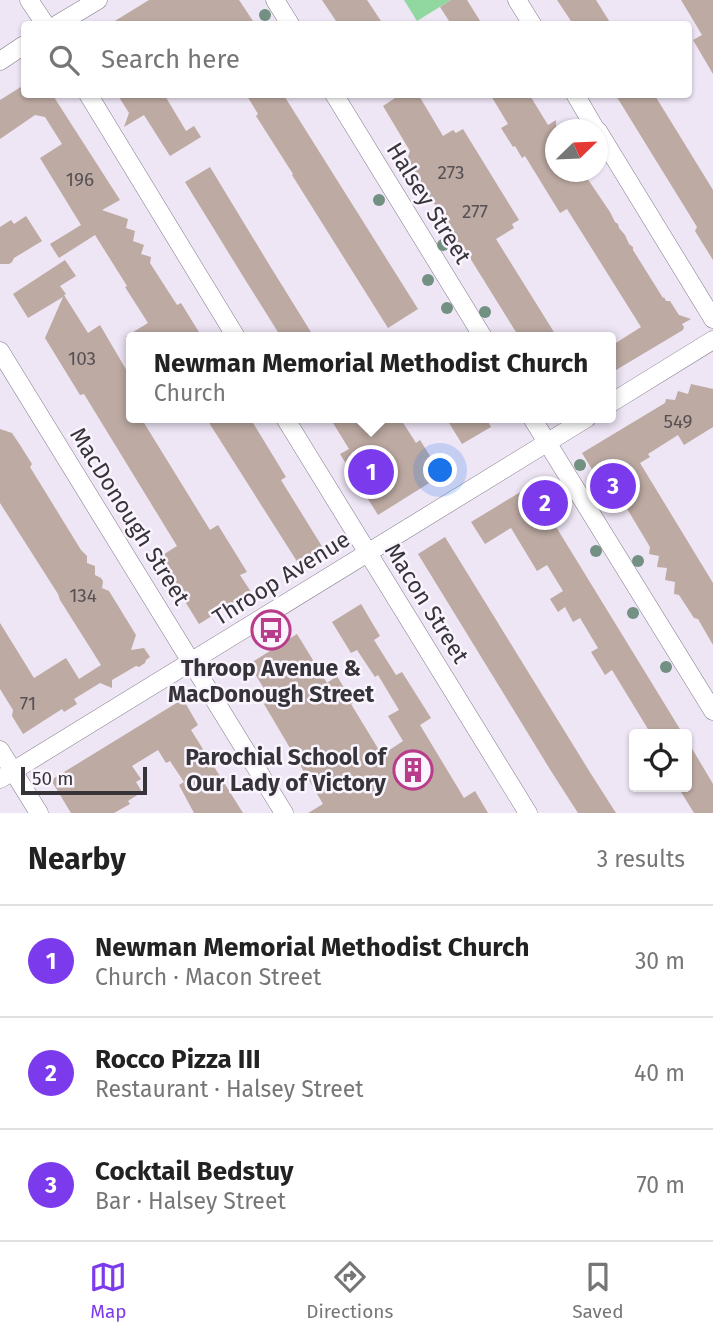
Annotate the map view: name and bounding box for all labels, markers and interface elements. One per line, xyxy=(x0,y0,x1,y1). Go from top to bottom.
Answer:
search box xyxy=(21,21,692,98)
icon: search xyxy=(45,41,83,79)
text: Search here xyxy=(101,44,240,75)
north arrow xyxy=(545,119,608,182)
street label: Halsey Street xyxy=(381,137,478,269)
house number: 273 xyxy=(438,161,464,184)
house number: 196 xyxy=(66,168,94,191)
house number: 277 xyxy=(462,200,488,223)
popup xyxy=(126,332,616,423)
house number: 103 xyxy=(68,347,96,370)
text: Newman Memorial Methodist Church xyxy=(154,348,588,379)
text: Church xyxy=(154,379,226,407)
house number: 549 xyxy=(663,410,693,433)
street label: MacDonough Street xyxy=(64,422,196,610)
pin: 1 xyxy=(348,446,394,498)
your location xyxy=(423,453,457,487)
pin: 3 xyxy=(590,460,636,512)
pin: 2 xyxy=(522,477,568,529)
street label: Throop Avenue xyxy=(207,525,355,631)
street label: Macon Street xyxy=(379,538,475,669)
house number: 134 xyxy=(69,584,97,607)
bus stop icon: Throop Avenue & MacDonough Street xyxy=(250,609,292,651)
place label: Throop Avenue & MacDonough Street xyxy=(168,654,375,708)
house number: 71 xyxy=(20,692,36,715)
map controls xyxy=(629,729,692,792)
button: locate xyxy=(629,729,692,792)
place label: Parochial School of Our Lady of Victory xyxy=(185,743,388,797)
building icon: Parochial School of Our Lady of Victory xyxy=(392,749,434,791)
scale bar xyxy=(21,764,147,796)
text: 50 m xyxy=(32,767,73,790)
text: Nearby xyxy=(28,841,126,877)
text: 3 results xyxy=(597,845,685,873)
text: Newman Memorial Methodist Church xyxy=(95,932,529,963)
text: 1 xyxy=(46,947,56,975)
text: 30 m xyxy=(635,947,685,975)
text: Church · Macon Street xyxy=(95,963,321,991)
text: Rocco Pizza III xyxy=(95,1044,261,1075)
text: 2 xyxy=(45,1059,57,1087)
text: 40 m xyxy=(634,1059,685,1087)
text: Restaurant · Halsey Street xyxy=(95,1075,364,1103)
text: Cocktail Bedstuy xyxy=(95,1156,294,1187)
text: 3 xyxy=(45,1171,57,1199)
text: 70 m xyxy=(636,1171,685,1199)
text: Bar · Halsey Street xyxy=(95,1187,286,1215)
tab: Map xyxy=(89,1258,127,1323)
tab: Directions xyxy=(306,1258,393,1323)
tab: Saved xyxy=(572,1258,624,1323)

